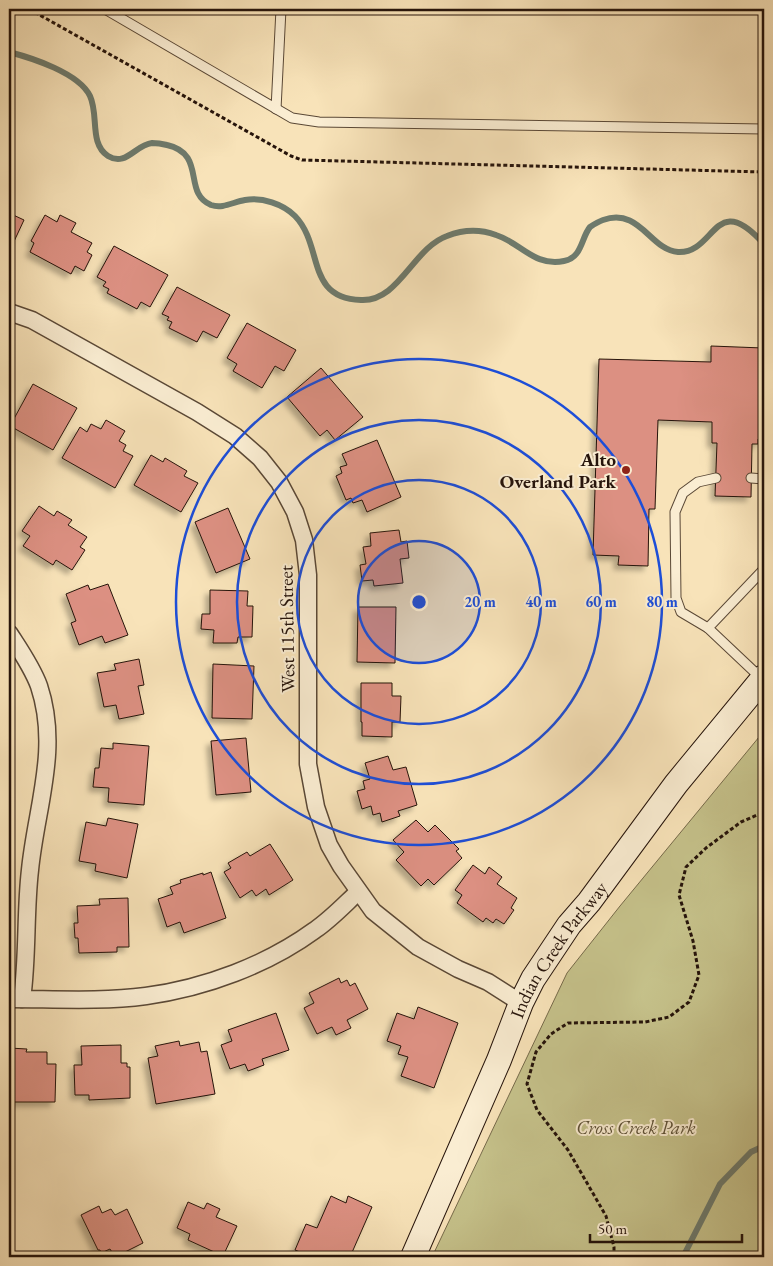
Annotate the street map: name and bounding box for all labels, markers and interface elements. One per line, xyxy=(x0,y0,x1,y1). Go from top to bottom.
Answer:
place label: Alto Overland Park xyxy=(500,447,617,494)
marker: Alto Overland Park xyxy=(620,464,632,476)
street label: West 115th Street xyxy=(273,565,301,693)
text: 20 m xyxy=(464,592,496,611)
text: 40 m xyxy=(525,592,557,611)
text: 60 m xyxy=(585,592,617,611)
text: 80 m xyxy=(646,592,678,611)
centre of rings xyxy=(410,593,428,611)
street label: Indian Creek Parkway xyxy=(504,876,613,1022)
park label: Cross Creek Park xyxy=(576,1115,696,1140)
scale bar xyxy=(590,1211,743,1243)
text: 50 m xyxy=(598,1219,627,1238)

